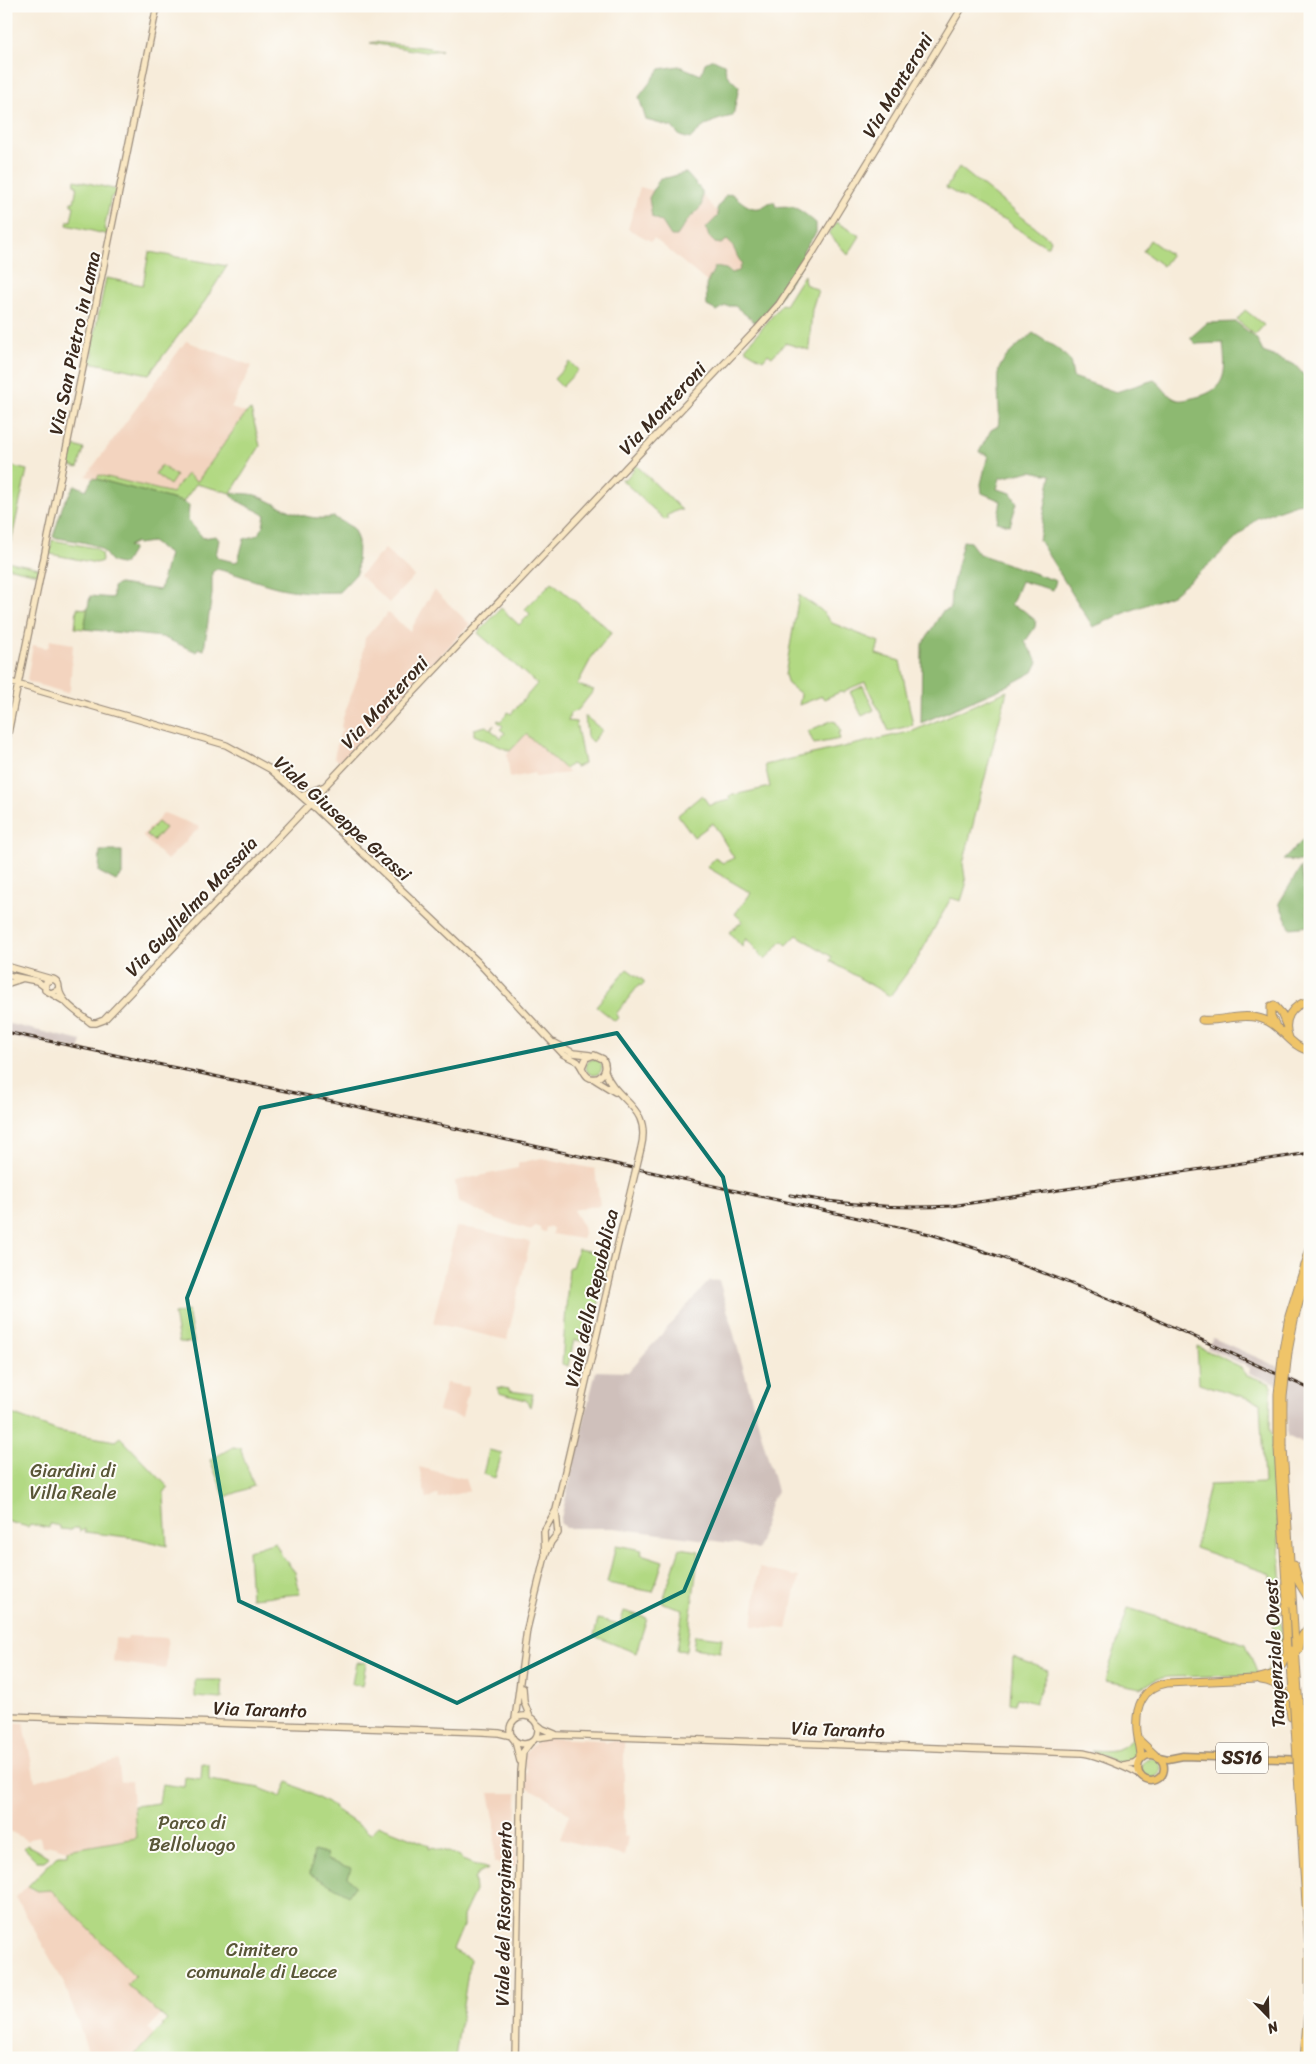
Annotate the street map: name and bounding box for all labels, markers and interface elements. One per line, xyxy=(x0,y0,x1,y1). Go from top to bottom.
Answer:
street label: Via Monteroni xyxy=(853,26,942,144)
street label: Via San Pietro in Lama xyxy=(39,248,110,438)
street label: Via Monteroni xyxy=(610,353,715,463)
street label: Via Monteroni xyxy=(332,647,437,757)
street label: Viale Giuseppe Grassi xyxy=(266,747,420,890)
street label: Via Guglielmo Massaia xyxy=(117,828,266,985)
street label: Viale della Repubblica xyxy=(555,1205,628,1390)
park label: Giardini di Villa Reale xyxy=(29,1454,117,1509)
street label: Tangenziale Ovest xyxy=(1254,1577,1295,1729)
street label: Via Taranto xyxy=(213,1691,308,1728)
street label: Via Taranto xyxy=(791,1711,886,1748)
road number: SS16 xyxy=(1216,1742,1268,1774)
park label: Parco di Belloluogo xyxy=(149,1806,236,1861)
street label: Viale del Risorgimento xyxy=(485,1821,522,2007)
park label: Cimitero comunale di Lecce xyxy=(187,1933,338,1988)
north arrow xyxy=(1244,1992,1294,2042)
text: N xyxy=(1263,2014,1283,2041)

